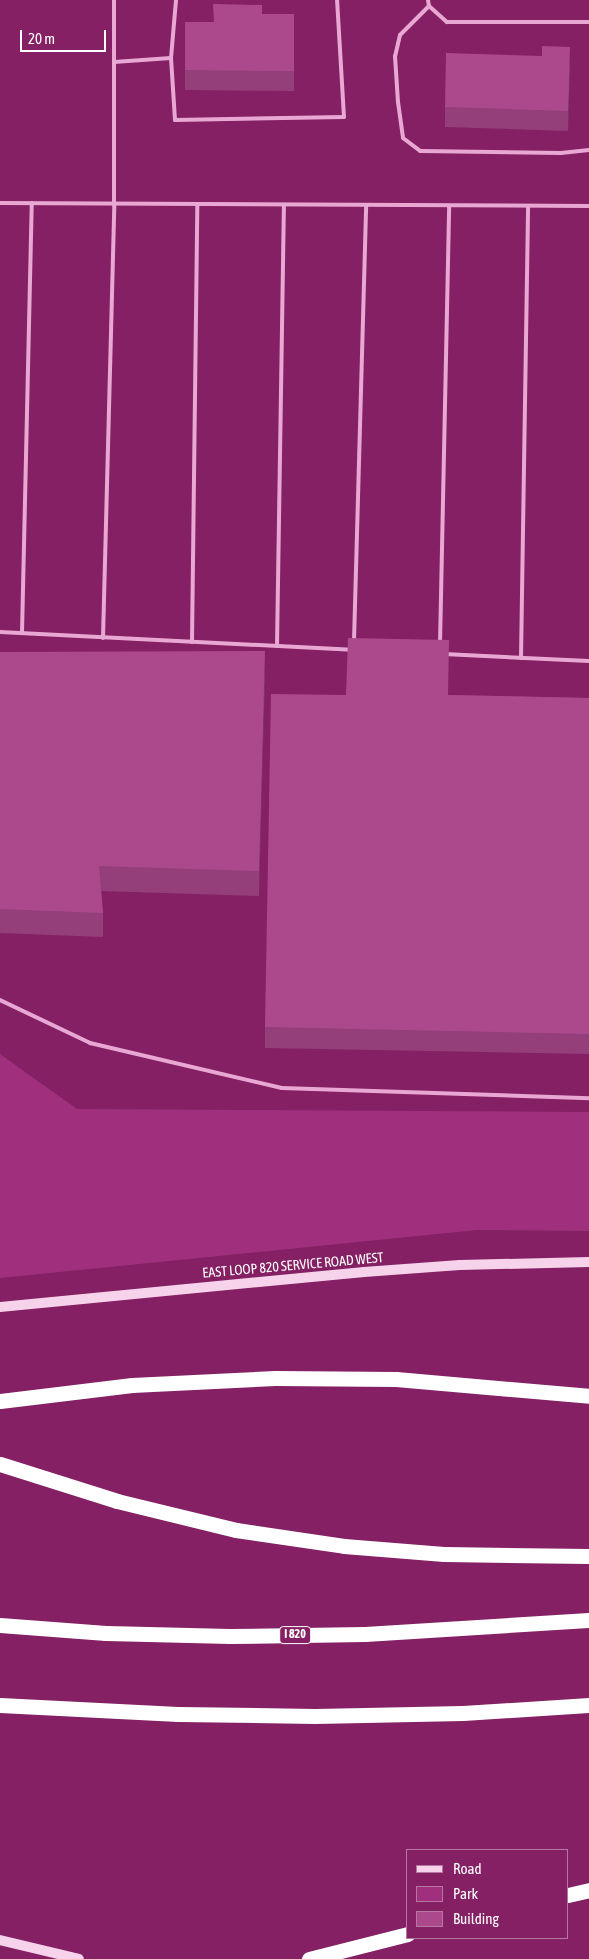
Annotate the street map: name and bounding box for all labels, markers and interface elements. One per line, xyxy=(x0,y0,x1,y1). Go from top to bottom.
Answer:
scale bar xyxy=(22,20,109,52)
text: 20 m xyxy=(28,30,55,47)
street label: EAST LOOP 820 SERVICE ROAD WEST xyxy=(202,1249,384,1281)
road number: I 820 xyxy=(279,1626,311,1644)
legend xyxy=(406,1849,569,1939)
text: Road xyxy=(453,1860,482,1877)
text: Park xyxy=(453,1885,478,1902)
text: Building xyxy=(453,1910,499,1927)

